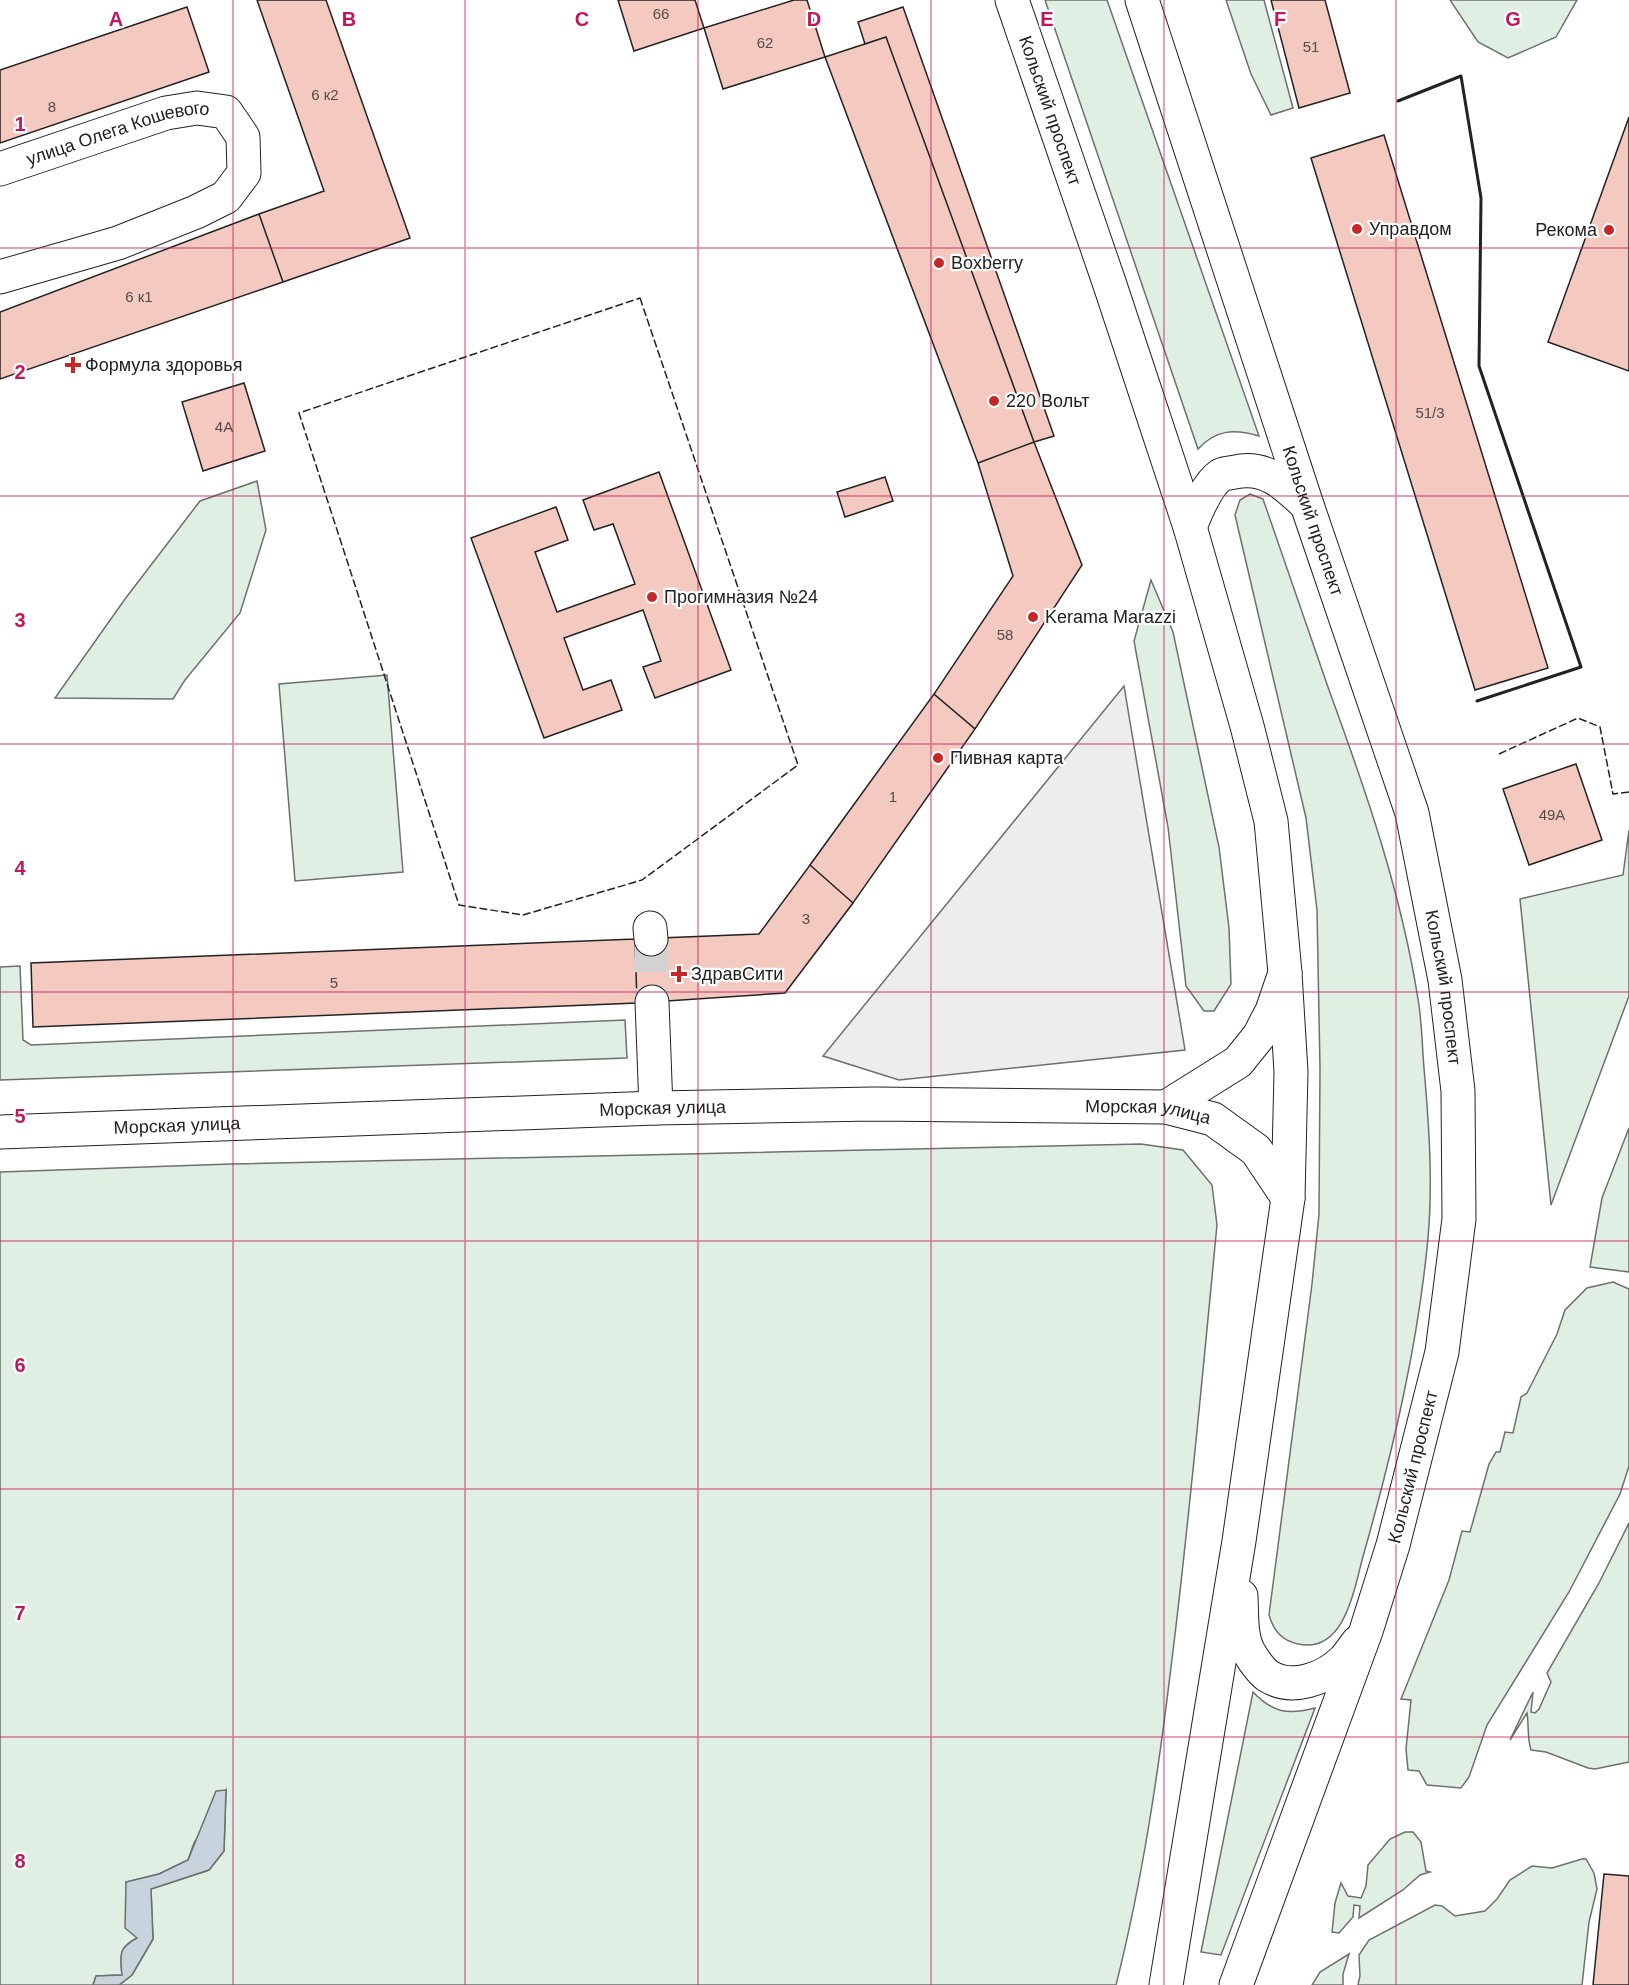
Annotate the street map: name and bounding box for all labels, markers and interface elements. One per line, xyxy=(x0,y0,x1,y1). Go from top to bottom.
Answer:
house number: 66 xyxy=(653,5,669,22)
text: A xyxy=(109,8,123,30)
text: B xyxy=(342,8,356,30)
text: C xyxy=(575,8,589,30)
text: D xyxy=(807,8,821,30)
text: E xyxy=(1040,8,1054,30)
text: F xyxy=(1274,8,1286,30)
text: G xyxy=(1505,8,1521,30)
street label: Кольский проспект xyxy=(1015,33,1085,188)
house number: 62 xyxy=(757,34,773,51)
house number: 51 xyxy=(1303,38,1319,55)
house number: 6 к2 xyxy=(311,86,339,103)
street label: улица Олега Кошевого xyxy=(24,98,211,169)
house number: 8 xyxy=(48,98,56,115)
text: 1 xyxy=(14,113,26,135)
place label: Управдом xyxy=(1369,219,1452,239)
place label: Рекома xyxy=(1535,220,1598,240)
marker: Управдом xyxy=(1350,222,1364,236)
marker: Рекома xyxy=(1602,223,1616,237)
place label: Boxberry xyxy=(951,253,1023,273)
marker: Boxberry xyxy=(932,256,946,270)
house number: 6 к1 xyxy=(125,288,153,305)
place label: Формула здоровья xyxy=(85,355,242,375)
marker: Формула здоровья xyxy=(66,358,80,372)
text: 2 xyxy=(14,361,26,383)
place label: 220 Вольт xyxy=(1006,391,1089,411)
marker: 220 Вольт xyxy=(987,394,1001,408)
house number: 51/3 xyxy=(1415,404,1445,421)
house number: 4А xyxy=(215,418,233,435)
street label: Кольский проспект xyxy=(1278,443,1347,598)
place label: Прогимназия №24 xyxy=(664,587,818,607)
marker: Прогимназия №24 xyxy=(645,590,659,604)
place label: Kerama Marazzi xyxy=(1045,607,1176,627)
text: 3 xyxy=(14,609,26,631)
marker: Kerama Marazzi xyxy=(1026,610,1040,624)
house number: 58 xyxy=(997,626,1013,643)
place label: Пивная карта xyxy=(950,748,1064,768)
marker: Пивная карта xyxy=(931,751,945,765)
house number: 1 xyxy=(889,788,897,805)
house number: 49А xyxy=(1539,806,1565,823)
text: 4 xyxy=(14,857,26,879)
street label: Кольский проспект xyxy=(1421,908,1465,1066)
house number: 3 xyxy=(802,910,810,927)
place label: ЗдравСити xyxy=(691,964,783,984)
marker: ЗдравСити xyxy=(672,967,686,981)
house number: 5 xyxy=(330,974,338,991)
street label: Морская улица xyxy=(1085,1096,1214,1128)
street label: Морская улица xyxy=(599,1097,727,1120)
text: 5 xyxy=(14,1105,26,1127)
street label: Морская улица xyxy=(113,1113,242,1138)
text: 6 xyxy=(14,1354,26,1376)
street label: Кольский проспект xyxy=(1384,1388,1442,1546)
text: 7 xyxy=(14,1602,26,1624)
text: 8 xyxy=(14,1850,26,1872)

